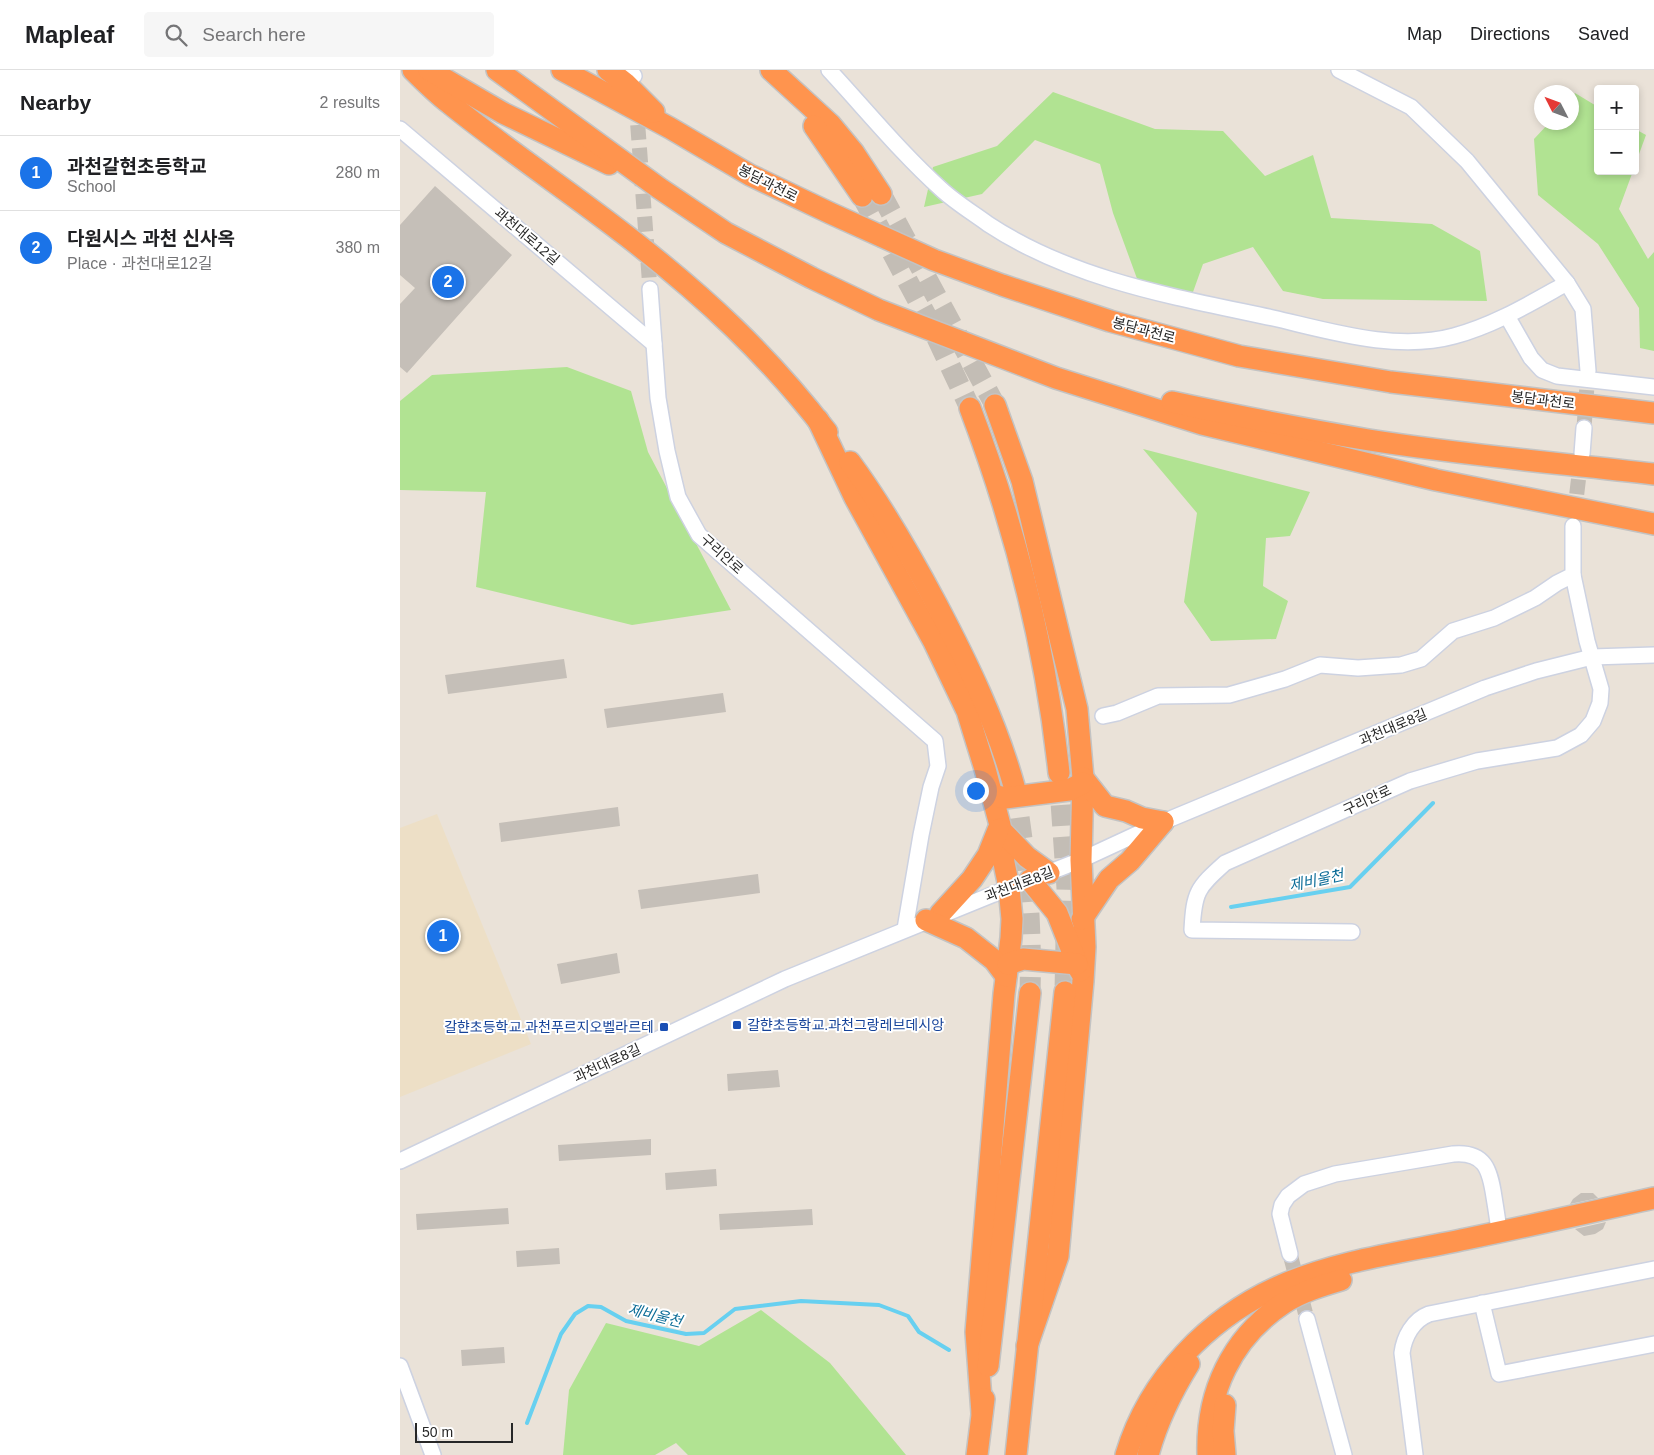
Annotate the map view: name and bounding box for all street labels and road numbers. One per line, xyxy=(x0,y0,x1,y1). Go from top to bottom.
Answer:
street label: 봉담과천로 xyxy=(736,161,800,205)
street label: 과천대로12길 xyxy=(491,204,563,268)
street label: 봉담과천로 xyxy=(1111,314,1177,346)
street label: 봉담과천로 xyxy=(1510,388,1576,412)
street label: 구리안로 xyxy=(697,531,747,577)
street label: 과천대로8길 xyxy=(1357,706,1429,748)
street label: 구리안로 xyxy=(1340,782,1394,818)
street label: 과천대로8길 xyxy=(982,864,1056,904)
street label: 과천대로8길 xyxy=(571,1040,643,1086)

